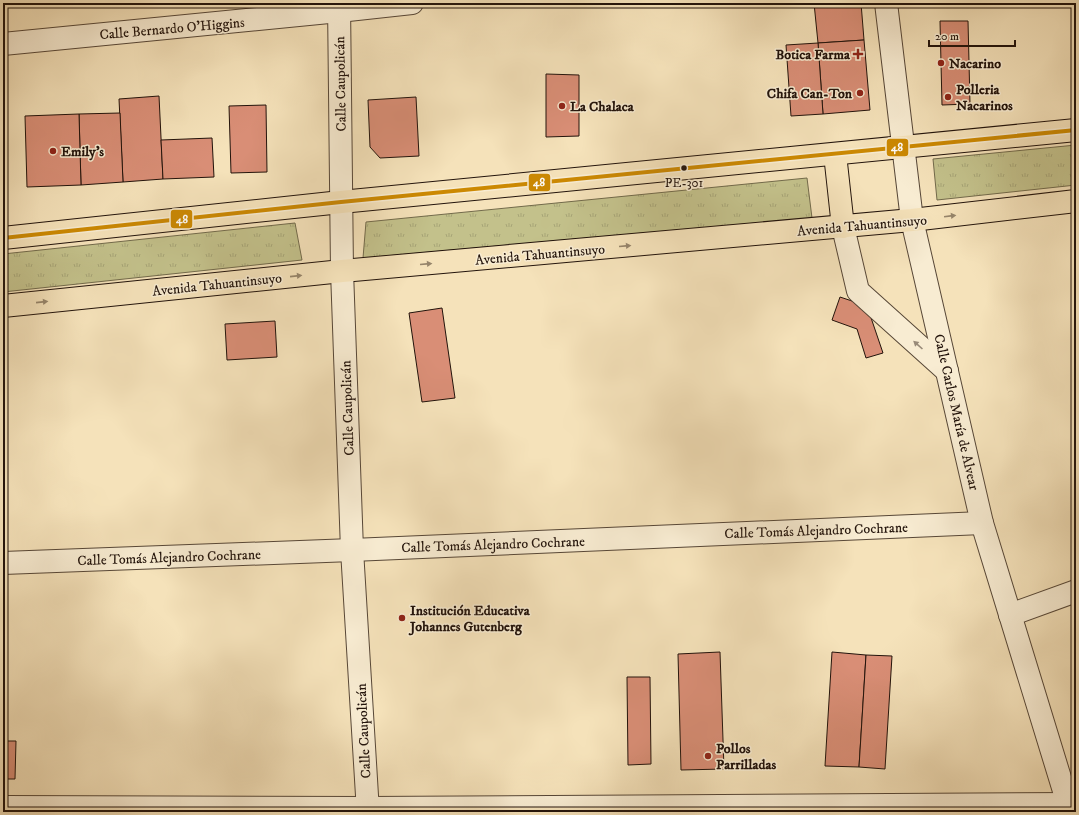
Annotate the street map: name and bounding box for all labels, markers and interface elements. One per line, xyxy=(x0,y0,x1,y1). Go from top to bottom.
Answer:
street label: Calle Bernardo O'Higgins xyxy=(99,14,246,44)
scale bar xyxy=(929,22,1015,48)
text: 20 m xyxy=(935,29,959,44)
street label: Calle Caupolicán xyxy=(331,35,351,132)
place label: Botica Farma xyxy=(775,46,851,64)
marker: Botica Farma xyxy=(853,49,863,59)
place label: Nacarino xyxy=(949,55,1001,73)
marker: Nacarino xyxy=(936,58,946,68)
place label: Polleria Nacarinos xyxy=(956,81,1013,115)
place label: Chifa Can-Ton xyxy=(767,85,853,103)
marker: Chifa Can-Ton xyxy=(855,88,865,98)
marker: Polleria Nacarinos xyxy=(943,92,953,102)
place label: La Chalaca xyxy=(570,98,635,116)
marker: La Chalaca xyxy=(557,101,567,111)
line badge: 48 xyxy=(886,138,909,157)
text: 48 xyxy=(890,141,903,155)
place label: Emily's xyxy=(61,143,104,161)
marker: Emily's xyxy=(48,146,58,156)
marker: PE-301 xyxy=(679,163,689,173)
line badge: 48 xyxy=(528,173,551,192)
place label: PE-301 xyxy=(665,175,704,191)
text: 48 xyxy=(532,176,545,190)
line badge: 48 xyxy=(170,209,193,229)
street label: Avenida Tahuantinsuyo xyxy=(796,211,928,241)
text: 48 xyxy=(175,213,188,227)
one-way arrow xyxy=(944,213,956,219)
street label: Avenida Tahuantinsuyo xyxy=(474,240,606,270)
one-way arrow xyxy=(619,243,631,249)
one-way arrow xyxy=(420,260,432,267)
street label: Avenida Tahuantinsuyo xyxy=(151,269,283,301)
one-way arrow xyxy=(290,273,302,279)
one-way arrow xyxy=(36,299,48,306)
street label: Calle Carlos María de Alvear xyxy=(929,332,983,493)
one-way arrow xyxy=(913,341,922,350)
street label: Calle Caupolicán xyxy=(337,359,359,456)
street label: Calle Tomás Alejandro Cochrane xyxy=(724,519,908,543)
street label: Calle Tomás Alejandro Cochrane xyxy=(401,533,585,557)
street label: Calle Tomás Alejandro Cochrane xyxy=(77,546,261,570)
place label: Institución Educativa Johannes Gutenberg xyxy=(408,602,531,636)
marker: Institución Educativa Johannes Gutenberg xyxy=(397,613,407,623)
street label: Calle Caupolicán xyxy=(352,682,375,779)
place label: Pollos Parrilladas xyxy=(716,740,776,774)
marker: Pollos Parrilladas xyxy=(703,751,713,761)

